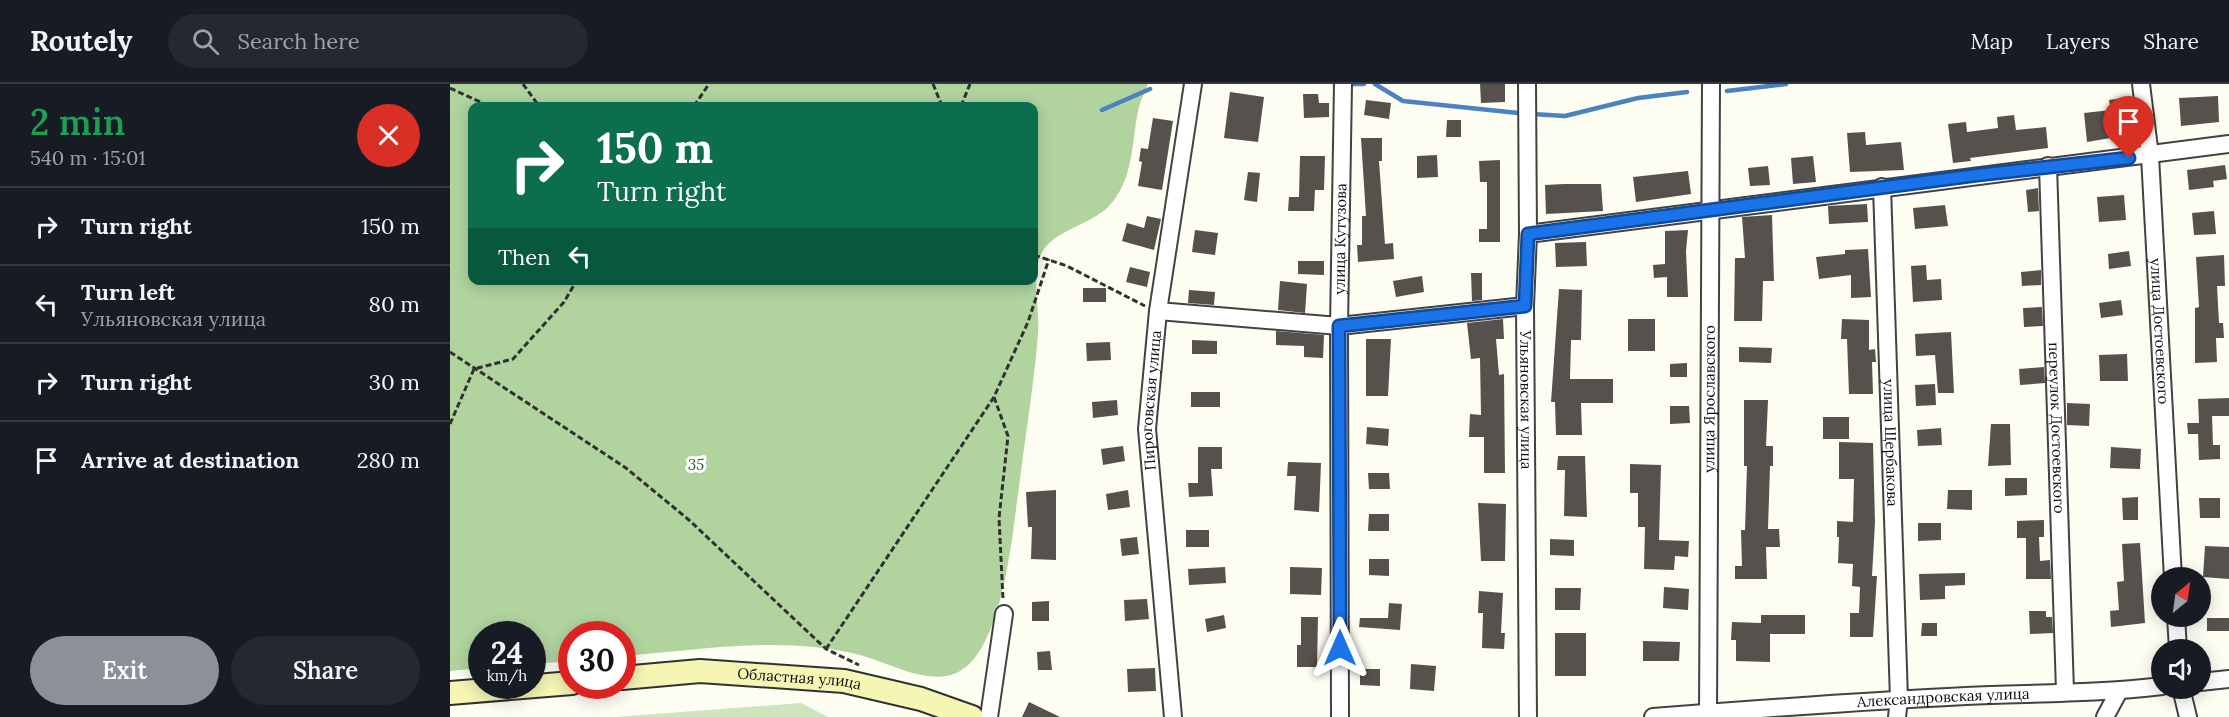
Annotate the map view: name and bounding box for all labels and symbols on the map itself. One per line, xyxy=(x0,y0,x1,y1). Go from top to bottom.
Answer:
pin xyxy=(2103,96,2154,158)
street label: улица Кутузова xyxy=(1330,183,1350,295)
street label: улица Достоевского xyxy=(2147,257,2174,405)
street label: улица Ярославского xyxy=(1699,325,1719,473)
street label: Пироговская улица xyxy=(1137,329,1165,471)
street label: Ульяновская улица xyxy=(1516,329,1536,470)
street label: переулок Достоевского xyxy=(2045,342,2069,514)
street label: улица Щербакова xyxy=(1879,379,1903,507)
park label: 35 xyxy=(688,455,704,474)
north arrow xyxy=(2151,567,2211,627)
position arrow xyxy=(1308,616,1372,680)
speed limit sign: 30 xyxy=(558,621,636,699)
street label: Областная улица xyxy=(737,664,864,694)
street label: Александровская улица xyxy=(1855,684,2030,711)

